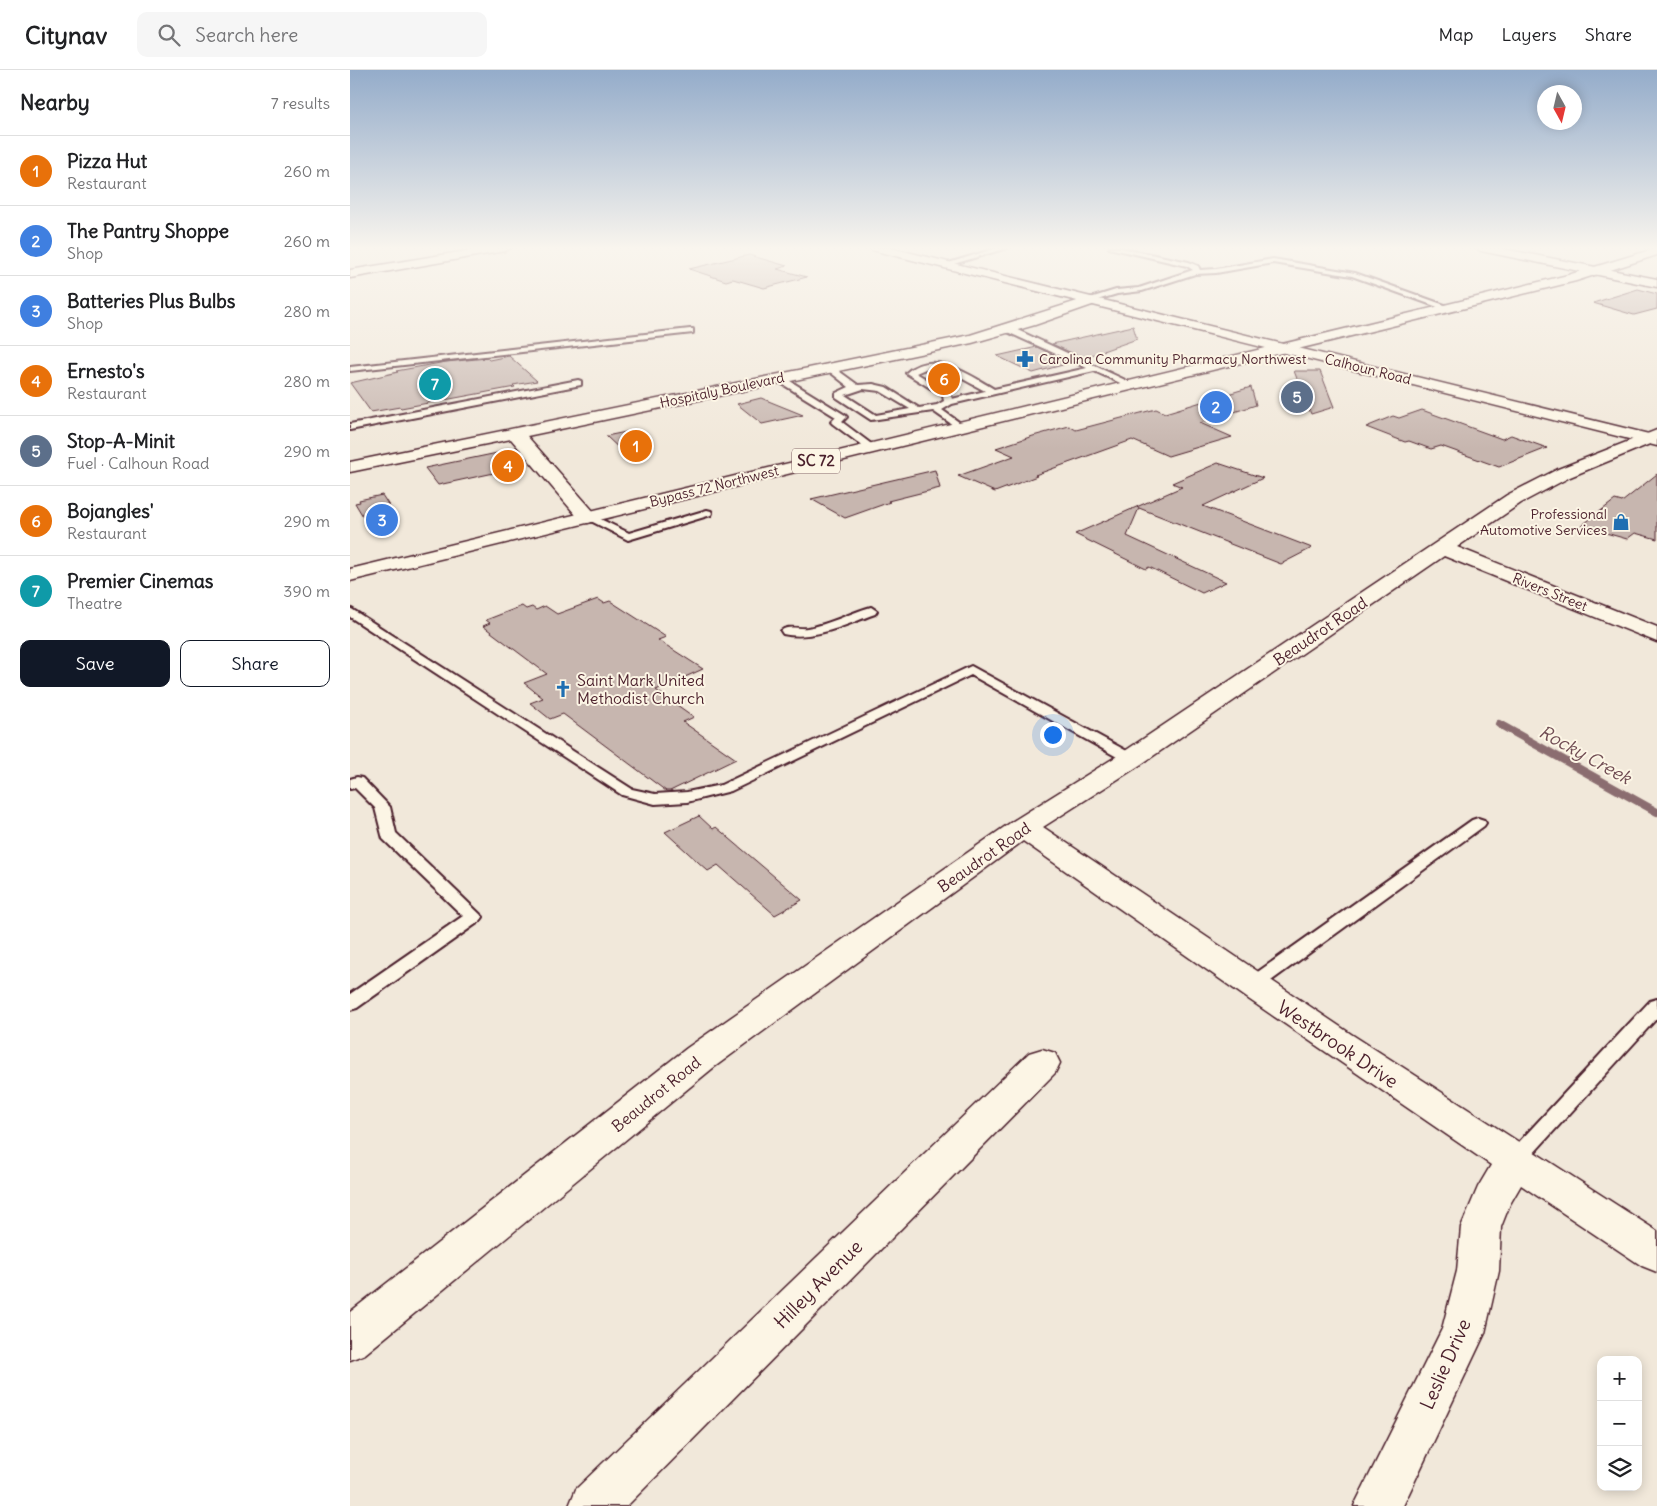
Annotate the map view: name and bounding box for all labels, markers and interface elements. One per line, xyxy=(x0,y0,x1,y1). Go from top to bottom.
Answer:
search box xyxy=(137,12,487,57)
text: Citynav xyxy=(25,20,107,50)
icon: search xyxy=(155,21,183,49)
text: Search here xyxy=(195,23,298,47)
text: Map xyxy=(1438,23,1473,46)
text: Layers xyxy=(1501,23,1557,46)
text: Share xyxy=(1585,23,1632,46)
north arrow xyxy=(1537,85,1582,130)
text: Nearby xyxy=(20,89,90,116)
text: 7 results xyxy=(271,93,330,113)
text: Pizza Hut xyxy=(67,149,147,173)
text: 1 xyxy=(33,161,39,181)
text: 260 m xyxy=(284,161,330,181)
text: Restaurant xyxy=(67,173,147,193)
text: The Pantry Shoppe xyxy=(67,219,229,243)
text: 2 xyxy=(32,231,40,251)
text: 260 m xyxy=(284,231,330,251)
text: Shop xyxy=(67,243,103,263)
text: Batteries Plus Bulbs xyxy=(67,289,235,313)
text: 3 xyxy=(31,301,41,321)
text: 280 m xyxy=(284,301,330,321)
text: Shop xyxy=(67,313,103,333)
pharmacy icon: Carolina Community Pharmacy Northwest xyxy=(1015,349,1035,369)
place label: Carolina Community Pharmacy Northwest xyxy=(1039,350,1307,368)
street label: Calhoun Road xyxy=(1323,350,1413,388)
text: Ernesto's xyxy=(67,359,145,383)
pin: 6 xyxy=(928,360,960,398)
pin: 7 xyxy=(419,365,451,403)
street label: Hospitaly Boulevard xyxy=(658,368,786,412)
text: 4 xyxy=(31,371,41,391)
text: 280 m xyxy=(284,371,330,391)
pin: 5 xyxy=(1281,378,1313,416)
text: Restaurant xyxy=(67,383,147,403)
pin: 2 xyxy=(1200,388,1232,426)
pin: 1 xyxy=(620,427,652,465)
text: Stop-A-Minit xyxy=(67,429,175,453)
text: 5 xyxy=(31,441,41,461)
text: 290 m xyxy=(284,441,330,461)
pin: 4 xyxy=(492,447,524,485)
road number: SC 72 xyxy=(792,448,840,474)
text: Fuel · Calhoun Road xyxy=(67,453,209,473)
street label: Bypass 72 Northwest xyxy=(648,461,781,511)
text: Bojangles' xyxy=(67,499,154,523)
pin: 3 xyxy=(366,501,398,539)
place label: Professional Automotive Services xyxy=(1480,505,1607,539)
text: 6 xyxy=(31,511,41,531)
text: 290 m xyxy=(284,511,330,531)
shop icon: Professional Automotive Services xyxy=(1611,512,1631,532)
text: Restaurant xyxy=(67,523,147,543)
text: Premier Cinemas xyxy=(67,569,213,593)
street label: Rivers Street xyxy=(1510,569,1590,615)
text: 7 xyxy=(32,581,40,601)
text: 390 m xyxy=(283,581,330,601)
street label: Beaudrot Road xyxy=(1269,592,1371,670)
text: Theatre xyxy=(67,593,122,613)
button: Save xyxy=(20,640,170,687)
button: Share xyxy=(180,640,330,687)
place label: Saint Mark United Methodist Church xyxy=(577,670,704,708)
church icon: Saint Mark United Methodist Church xyxy=(553,679,573,699)
water label: Rocky Creek xyxy=(1535,720,1637,790)
your location xyxy=(1040,722,1066,748)
street label: Beaudrot Road xyxy=(934,818,1034,896)
street label: Westbrook Drive xyxy=(1273,995,1403,1093)
street label: Beaudrot Road xyxy=(607,1052,705,1136)
street label: Hilley Avenue xyxy=(769,1235,867,1333)
street label: Leslie Drive xyxy=(1414,1315,1476,1413)
map controls xyxy=(1597,1356,1642,1491)
button: + xyxy=(1597,1356,1642,1401)
button: − xyxy=(1597,1401,1642,1446)
button: layers xyxy=(1597,1446,1642,1491)

